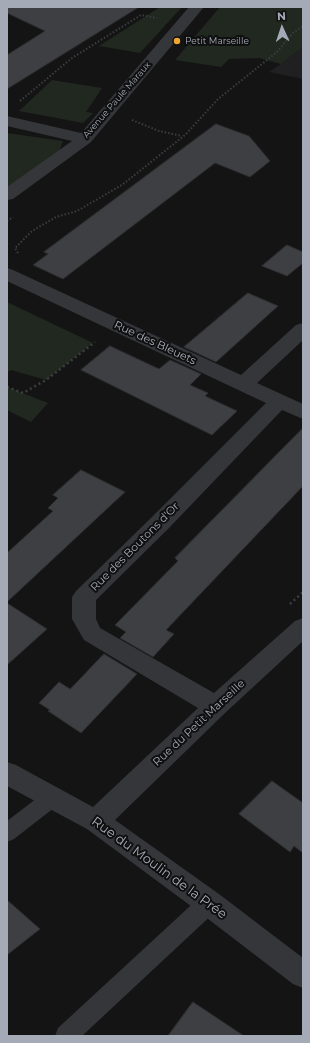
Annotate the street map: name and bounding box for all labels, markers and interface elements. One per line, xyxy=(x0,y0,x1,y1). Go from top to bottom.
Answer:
north arrow xyxy=(262,8,302,48)
text: N xyxy=(277,9,286,23)
marker: Petit Marseille xyxy=(172,36,182,46)
place label: Petit Marseille xyxy=(185,36,249,46)
street label: Avenue Paule Maraux xyxy=(81,60,153,140)
street label: Rue des Bleuets xyxy=(112,318,198,368)
street label: Rue des Boutons d'Or xyxy=(88,500,182,594)
street label: Rue du Petit Marseille xyxy=(150,677,248,769)
street label: Rue du Moulin de la Prée xyxy=(88,814,230,922)

